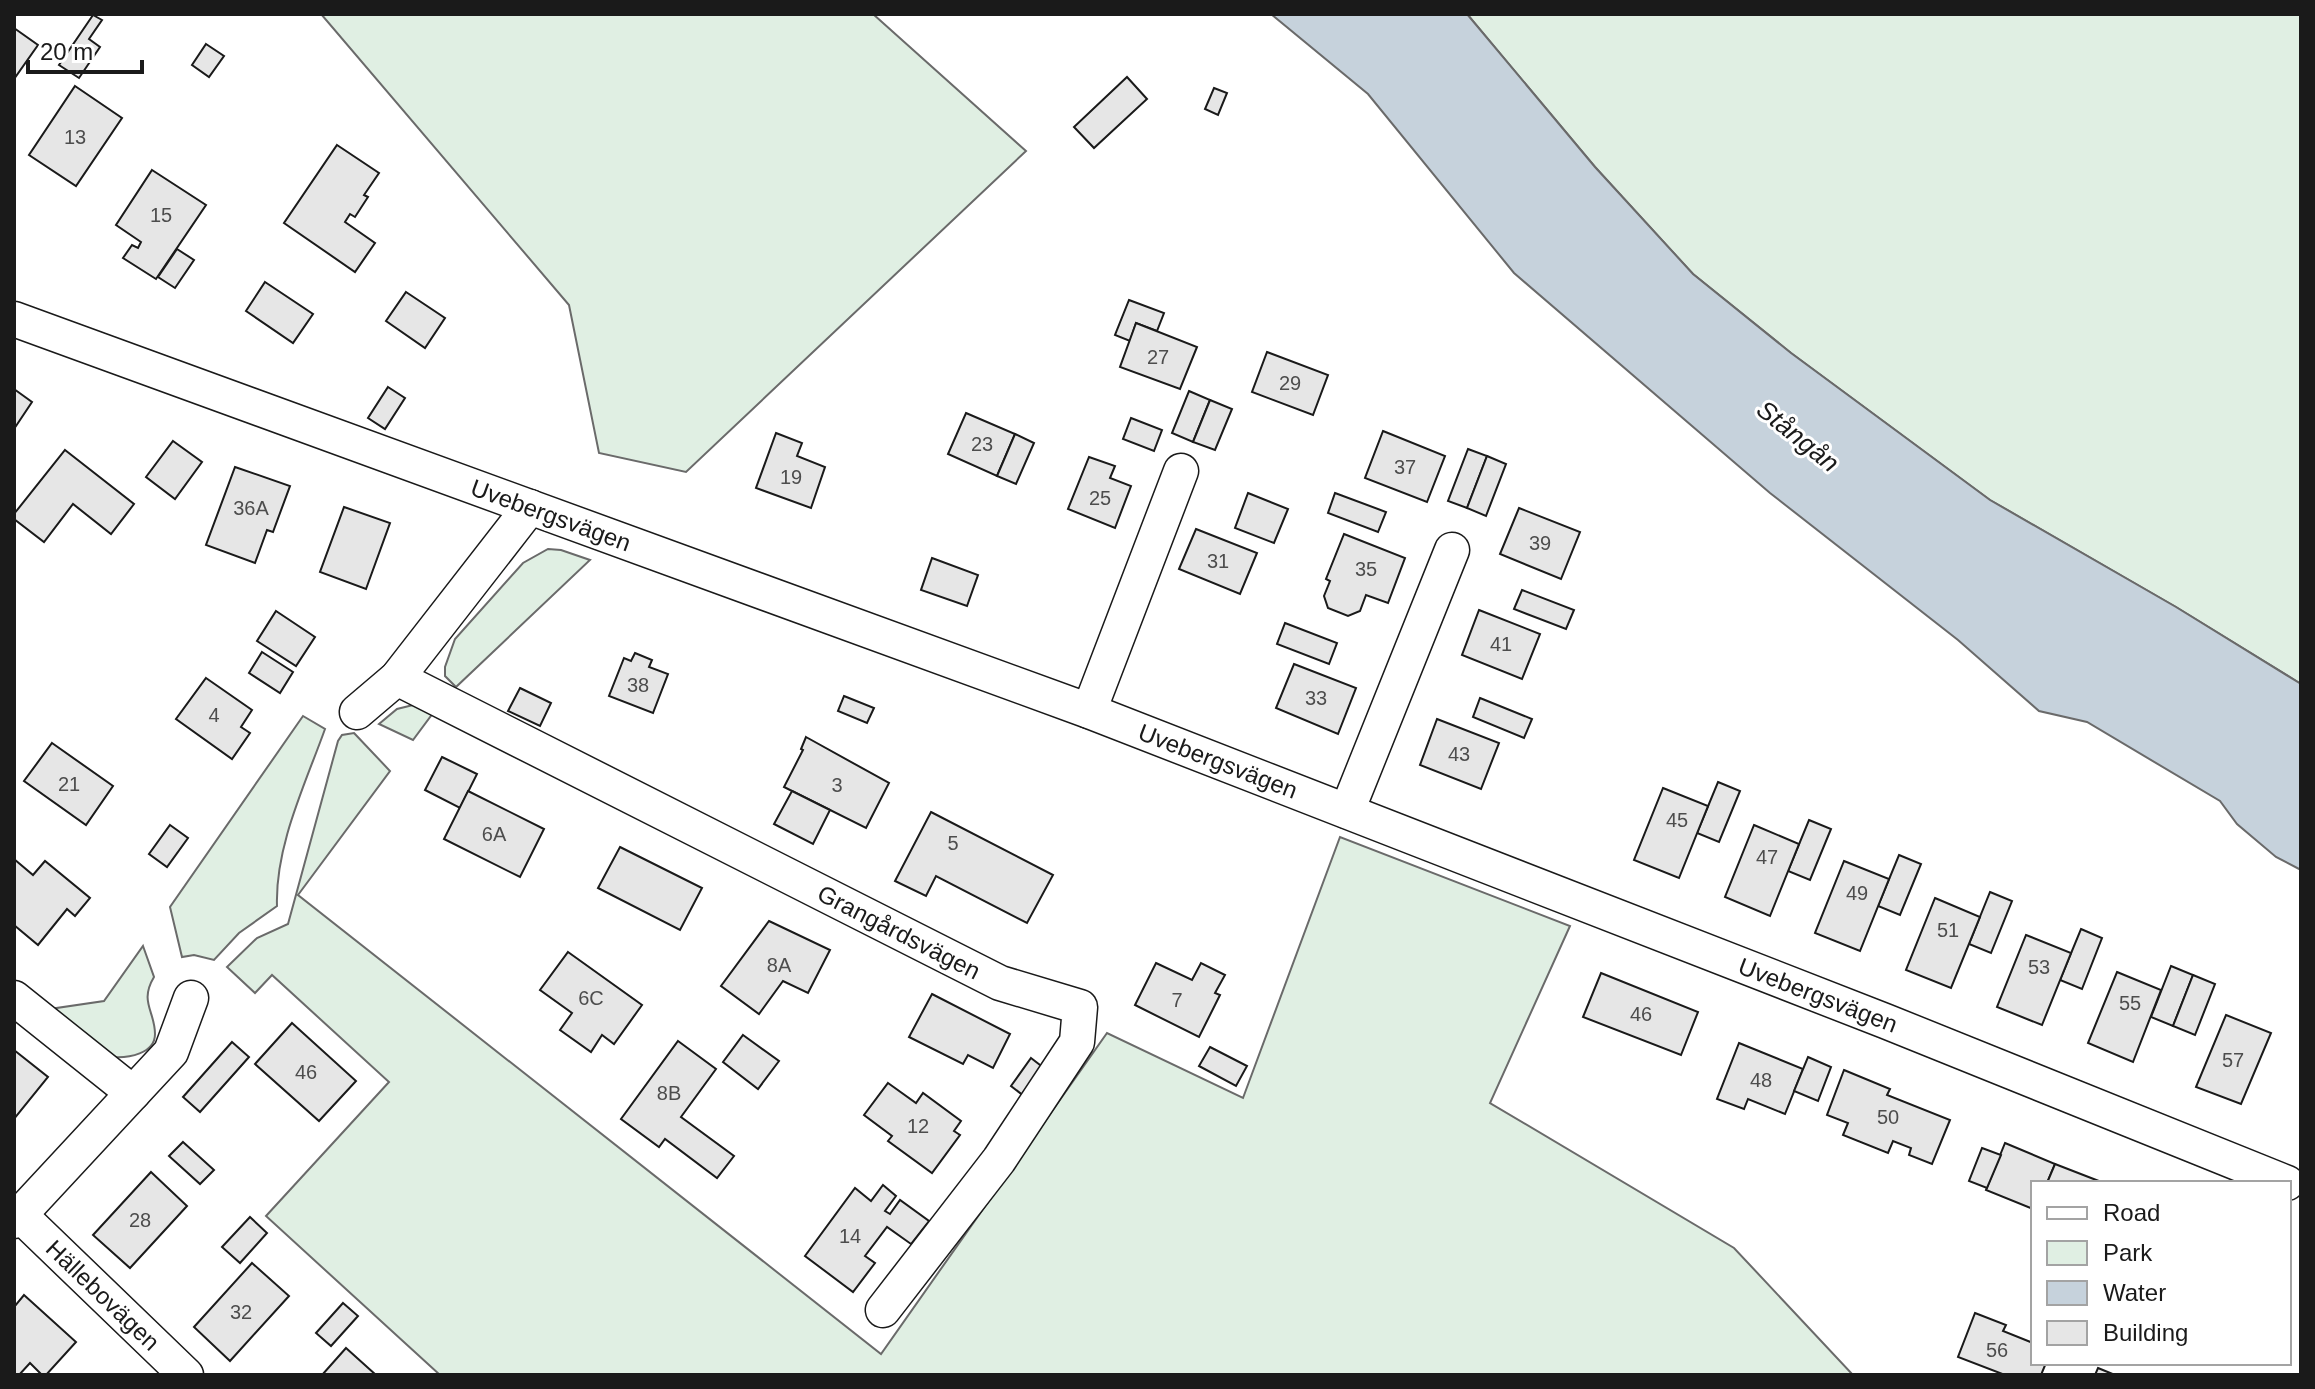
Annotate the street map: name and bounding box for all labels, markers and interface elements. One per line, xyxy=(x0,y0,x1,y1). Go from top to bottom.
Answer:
scale bar xyxy=(28,24,142,74)
text: 20 m xyxy=(40,38,93,65)
house number: 13 xyxy=(64,126,86,148)
house number: 15 xyxy=(150,204,172,226)
house number: 27 xyxy=(1147,346,1169,368)
house number: 29 xyxy=(1279,372,1301,394)
water label: Stångån xyxy=(1751,394,1845,478)
house number: 23 xyxy=(971,433,993,455)
house number: 37 xyxy=(1394,456,1416,478)
house number: 19 xyxy=(780,466,802,488)
street label: Uvebergsvägen xyxy=(467,474,635,556)
house number: 25 xyxy=(1089,487,1111,509)
house number: 36A xyxy=(233,497,269,519)
house number: 39 xyxy=(1529,532,1551,554)
house number: 31 xyxy=(1207,550,1229,572)
house number: 35 xyxy=(1355,558,1377,580)
house number: 41 xyxy=(1490,633,1512,655)
house number: 38 xyxy=(627,674,649,696)
house number: 33 xyxy=(1305,687,1327,709)
house number: 4 xyxy=(208,704,220,726)
street label: Uvebergsvägen xyxy=(1135,718,1301,804)
house number: 43 xyxy=(1448,743,1470,765)
house number: 21 xyxy=(58,773,80,795)
house number: 3 xyxy=(831,774,843,796)
house number: 45 xyxy=(1666,809,1688,831)
house number: 6A xyxy=(482,823,507,845)
house number: 5 xyxy=(947,832,959,854)
house number: 47 xyxy=(1756,846,1778,868)
street label: Grangårdsvägen xyxy=(813,879,985,985)
house number: 49 xyxy=(1846,882,1868,904)
house number: 51 xyxy=(1937,919,1959,941)
street label: Uvebergsvägen xyxy=(1735,952,1901,1038)
house number: 8A xyxy=(767,954,792,976)
house number: 53 xyxy=(2028,956,2050,978)
house number: 6C xyxy=(578,987,604,1009)
house number: 7 xyxy=(1171,989,1183,1011)
house number: 55 xyxy=(2119,992,2141,1014)
house number: 46 xyxy=(1630,1003,1652,1025)
house number: 57 xyxy=(2222,1049,2244,1071)
house number: 46 xyxy=(295,1061,317,1083)
house number: 48 xyxy=(1750,1069,1772,1091)
house number: 8B xyxy=(657,1082,681,1104)
house number: 50 xyxy=(1877,1106,1899,1128)
house number: 12 xyxy=(907,1115,929,1137)
legend xyxy=(2031,1181,2291,1365)
text: Road xyxy=(2103,1199,2160,1226)
house number: 28 xyxy=(129,1209,151,1231)
house number: 14 xyxy=(839,1225,861,1247)
street label: Hällebovägen xyxy=(41,1234,165,1356)
text: Park xyxy=(2103,1239,2153,1266)
text: Water xyxy=(2103,1279,2166,1306)
house number: 32 xyxy=(230,1301,252,1323)
text: Building xyxy=(2103,1319,2188,1346)
house number: 56 xyxy=(1986,1339,2008,1361)

